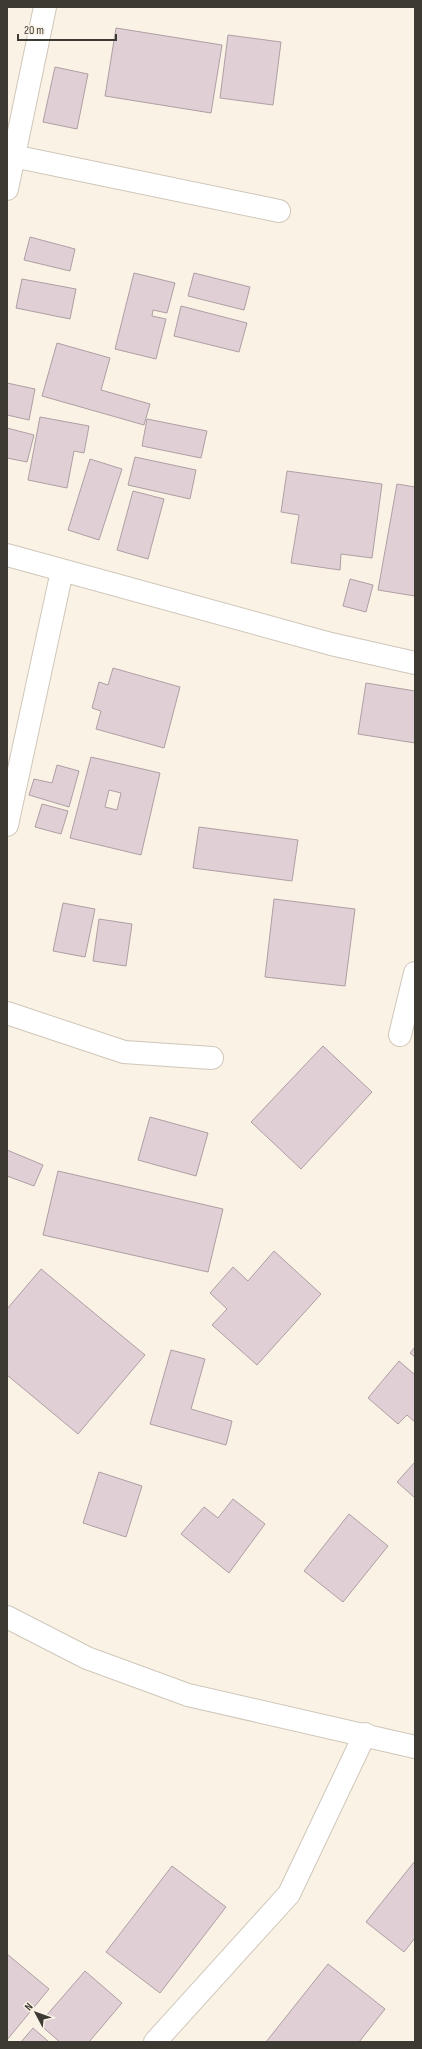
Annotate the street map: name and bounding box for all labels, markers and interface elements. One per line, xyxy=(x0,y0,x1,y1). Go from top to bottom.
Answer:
scale bar xyxy=(18,16,116,42)
text: 20 m xyxy=(24,23,44,38)
north arrow xyxy=(16,1993,56,2033)
text: N xyxy=(22,2000,36,2013)

